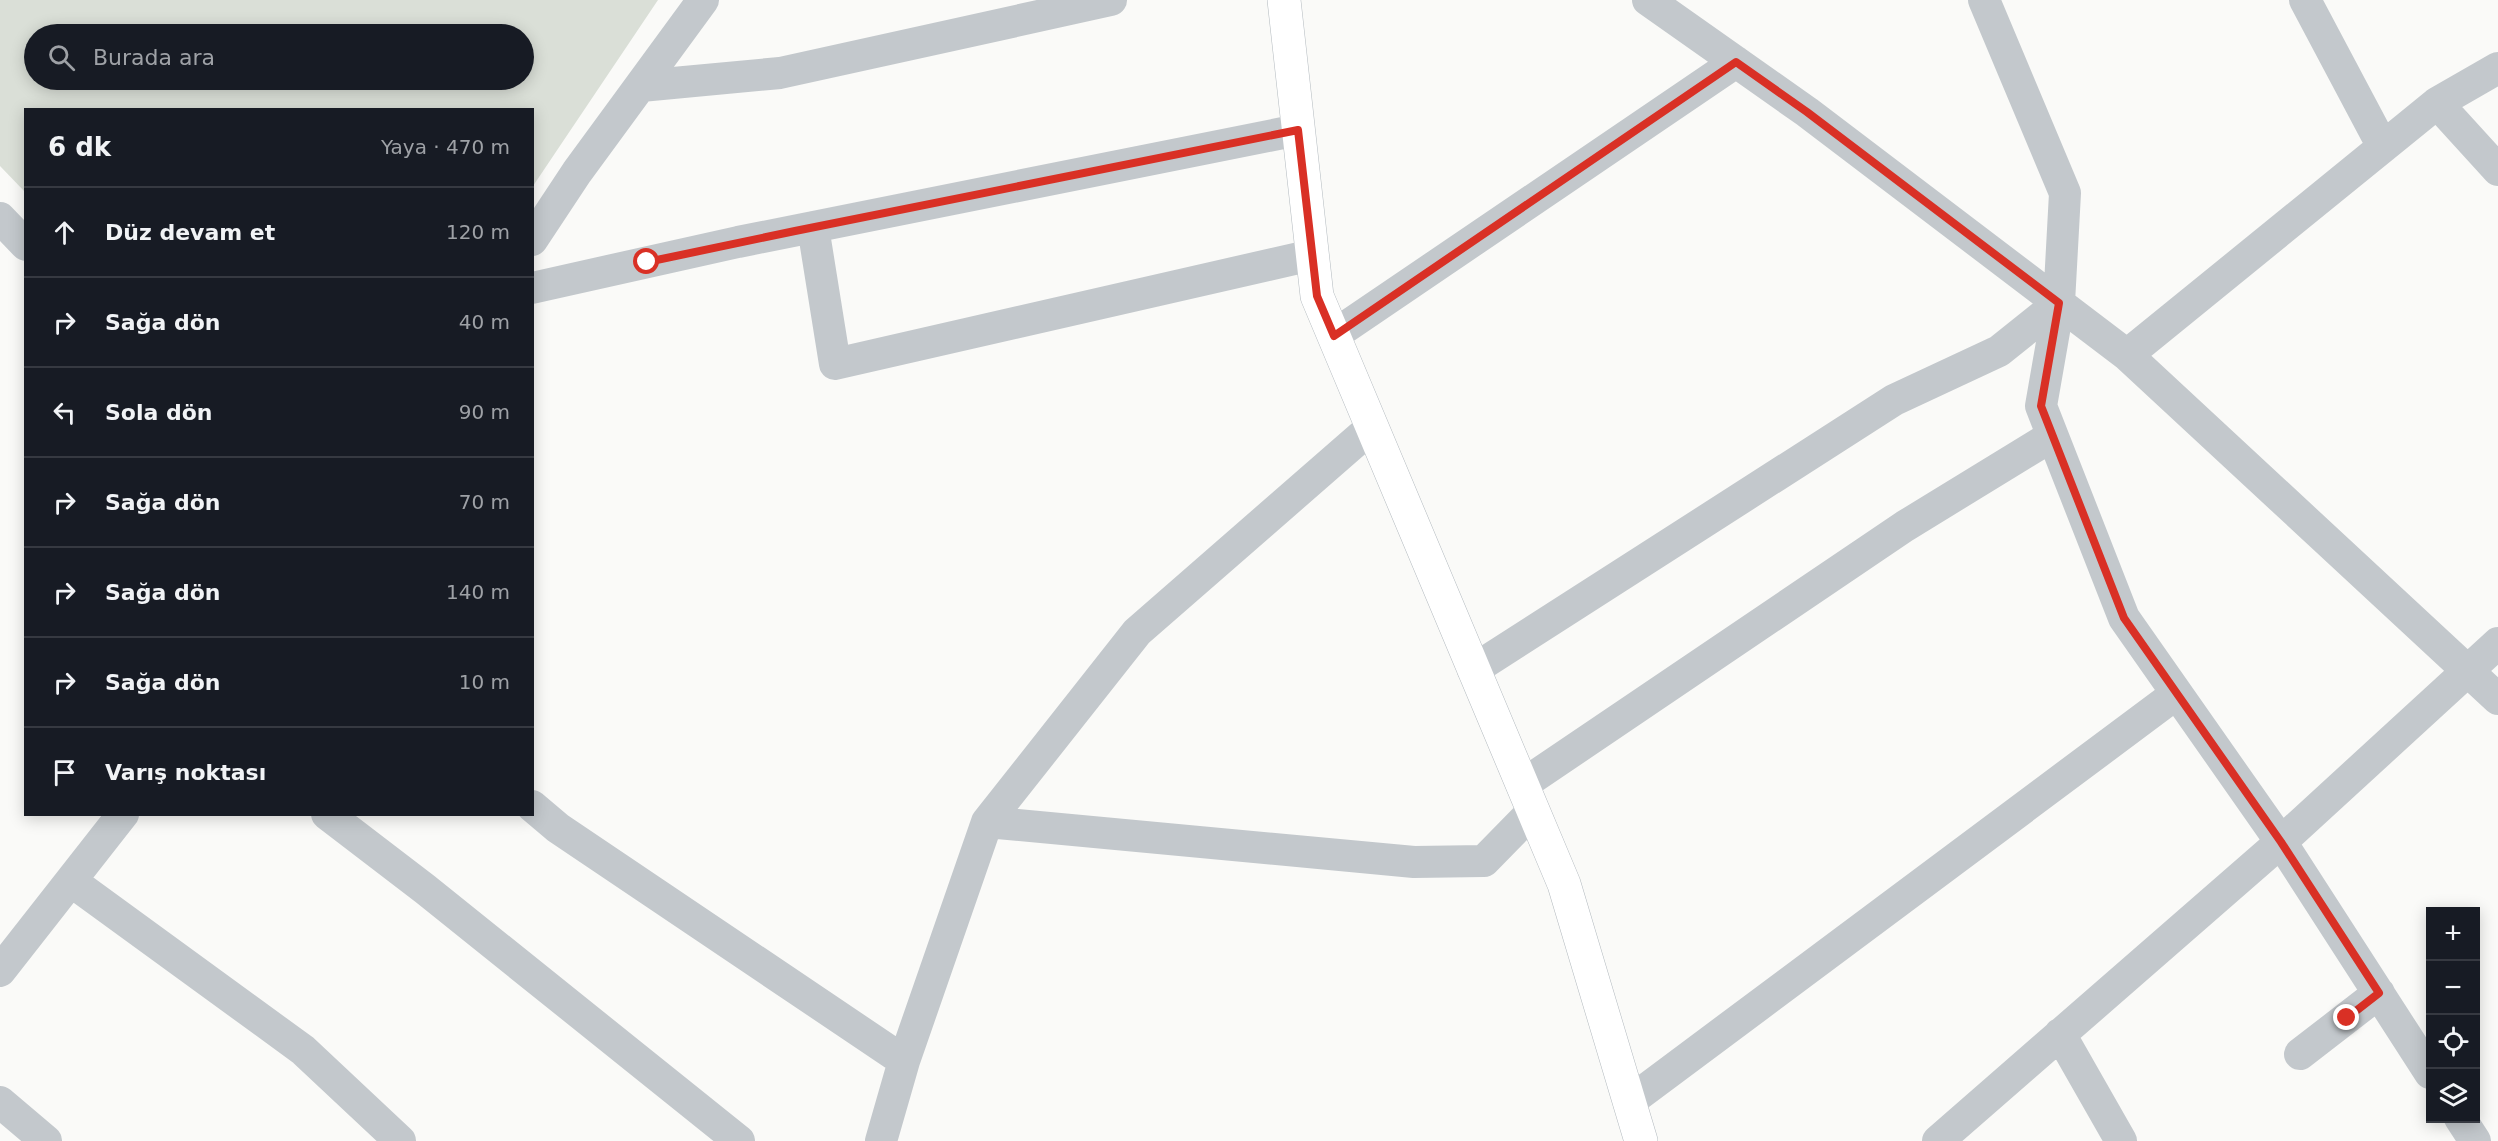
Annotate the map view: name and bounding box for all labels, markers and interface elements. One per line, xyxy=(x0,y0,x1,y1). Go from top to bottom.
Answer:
search box xyxy=(24,24,534,90)
icon: search xyxy=(45,41,78,74)
text: Burada ara xyxy=(93,45,215,70)
text: 6 dk xyxy=(48,132,111,162)
text: Yaya · 470 m xyxy=(381,135,510,159)
icon: ahead xyxy=(48,216,81,249)
text: Düz devam et xyxy=(105,220,275,245)
text: 120 m xyxy=(446,220,510,244)
route start xyxy=(633,248,659,274)
icon: right xyxy=(48,306,81,339)
text: Sağa dön xyxy=(105,310,220,335)
text: 40 m xyxy=(459,310,510,334)
icon: left xyxy=(48,396,81,429)
text: Sola dön xyxy=(105,400,213,425)
text: 90 m xyxy=(459,400,510,424)
icon: right xyxy=(48,486,81,519)
text: Sağa dön xyxy=(105,490,220,515)
text: 70 m xyxy=(459,490,510,514)
icon: right xyxy=(48,576,81,609)
text: Sağa dön xyxy=(105,580,220,605)
text: 140 m xyxy=(446,580,510,604)
icon: right xyxy=(48,666,81,699)
text: Sağa dön xyxy=(105,670,220,695)
text: 10 m xyxy=(459,670,510,694)
icon: arrive xyxy=(48,756,81,789)
text: Varış noktası xyxy=(105,760,266,785)
map controls xyxy=(2426,907,2480,1123)
button: + xyxy=(2426,907,2480,961)
button: − xyxy=(2426,961,2480,1015)
route end xyxy=(2333,1004,2359,1030)
button: locate xyxy=(2426,1015,2480,1069)
button: layers xyxy=(2426,1069,2480,1123)

